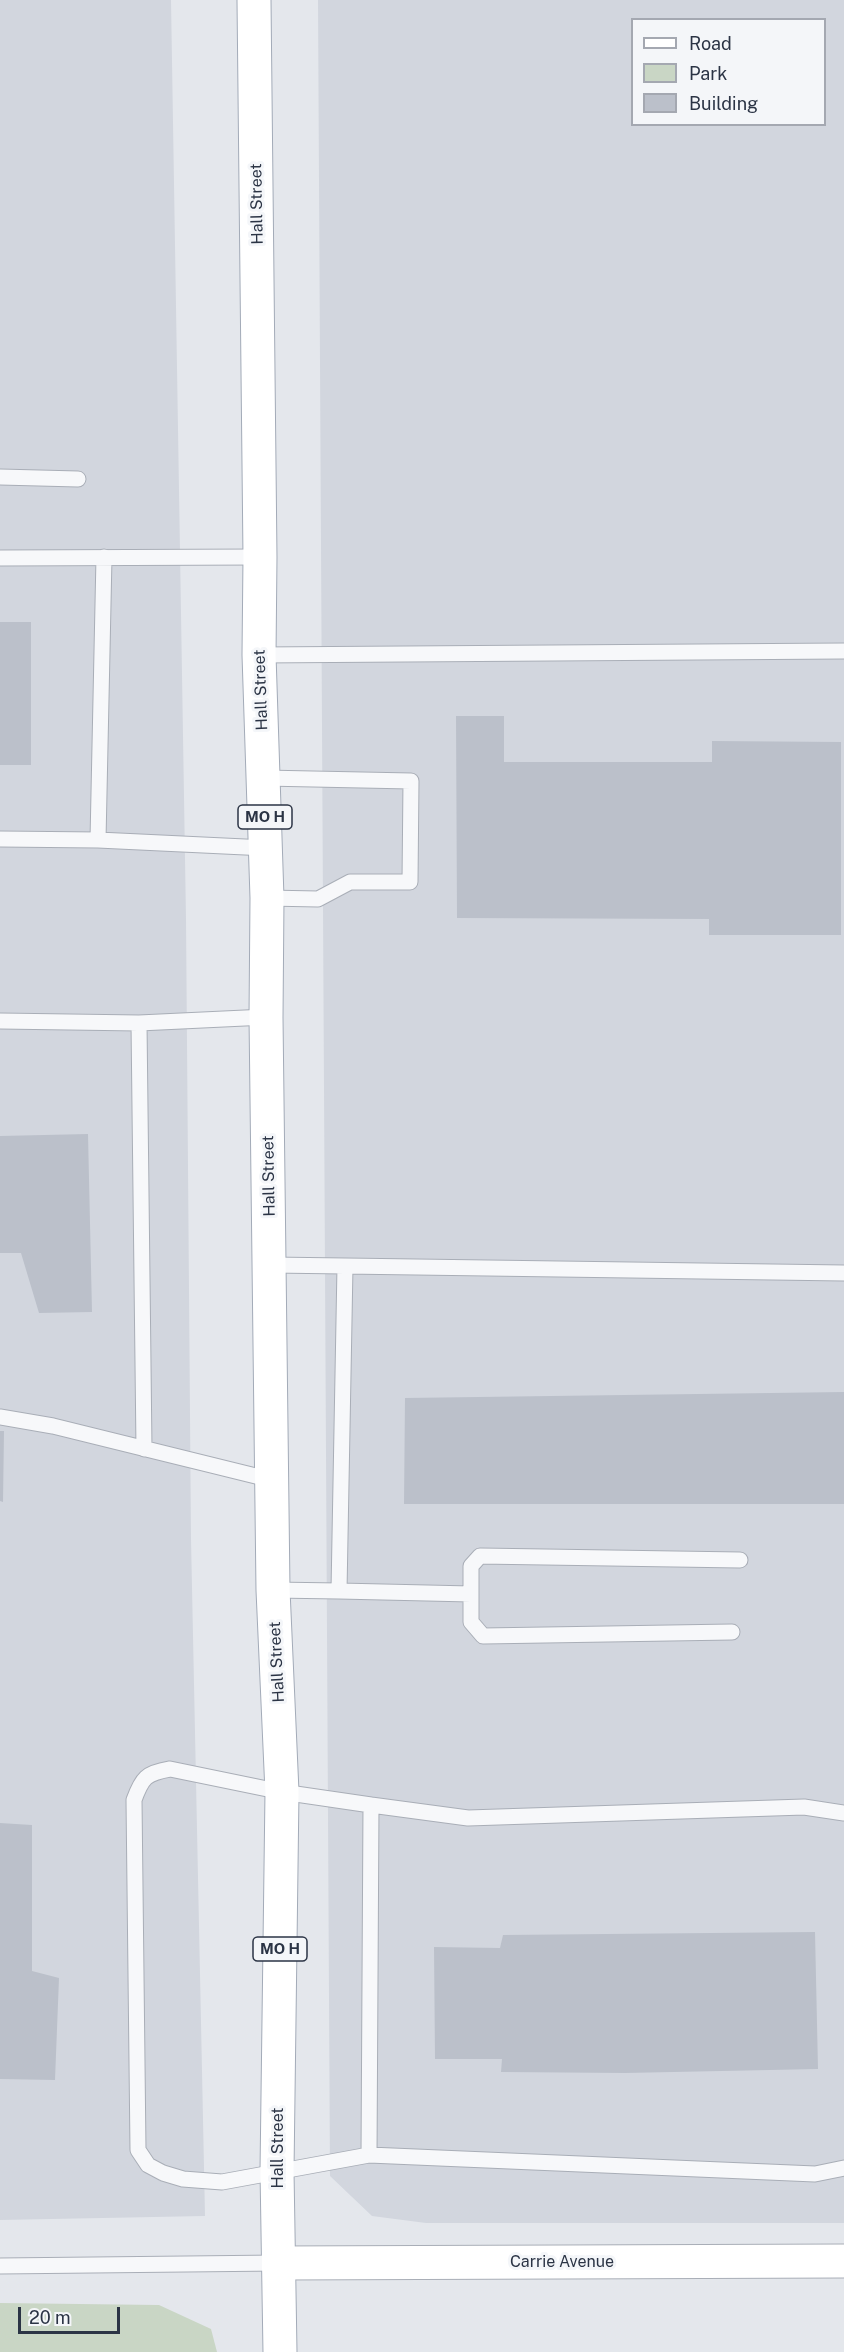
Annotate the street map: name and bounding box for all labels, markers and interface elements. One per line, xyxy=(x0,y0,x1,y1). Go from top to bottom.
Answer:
legend xyxy=(631,18,826,126)
text: Road xyxy=(689,33,732,54)
text: Park xyxy=(689,63,727,84)
text: Building xyxy=(689,93,758,114)
street label: Hall Street xyxy=(247,163,267,245)
street label: Hall Street xyxy=(250,649,272,731)
road number: MO H xyxy=(238,805,292,829)
street label: Hall Street xyxy=(259,1135,279,1217)
street label: Hall Street xyxy=(265,1621,289,1703)
road number: MO H xyxy=(253,1937,307,1961)
street label: Hall Street xyxy=(268,2107,288,2189)
street label: Carrie Avenue xyxy=(510,2252,614,2272)
scale bar xyxy=(21,2295,123,2333)
text: 20 m xyxy=(29,2307,71,2328)

